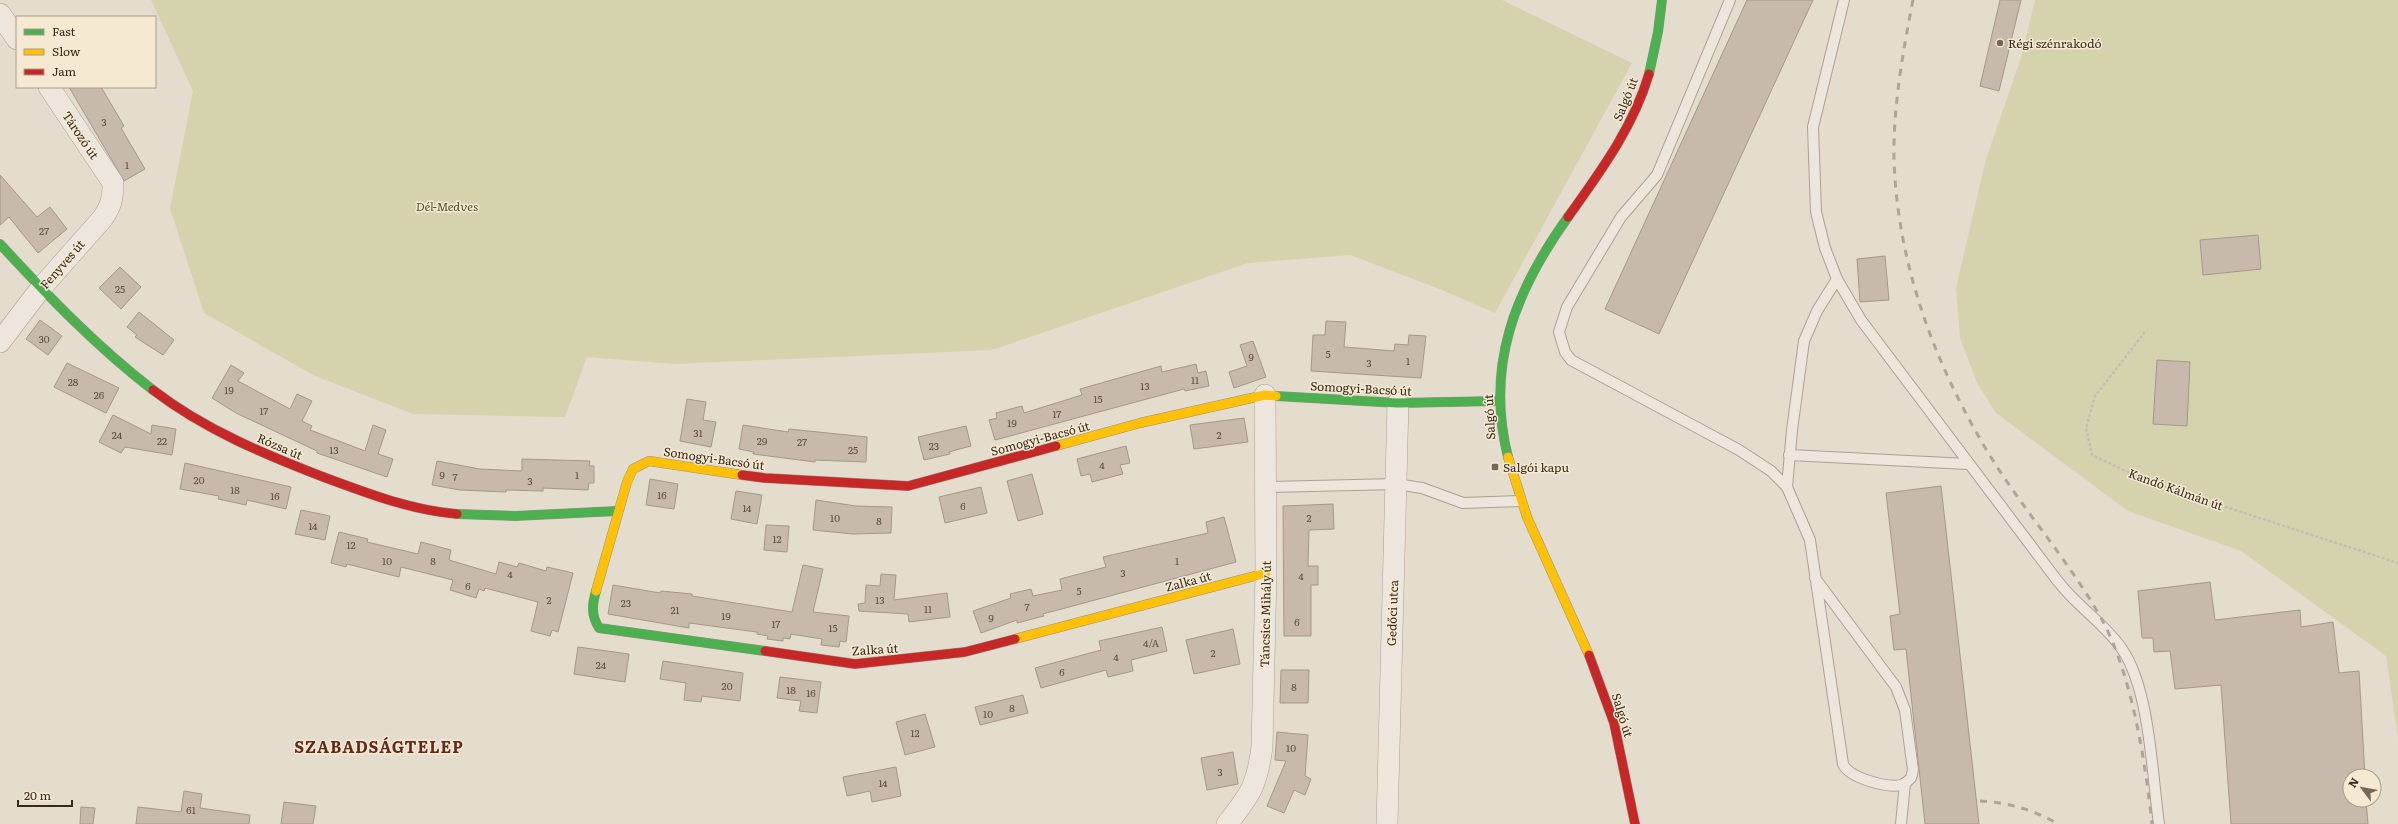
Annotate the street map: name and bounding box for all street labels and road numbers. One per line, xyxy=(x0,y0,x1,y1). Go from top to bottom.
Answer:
street label: Salgó út xyxy=(1608,74,1642,123)
street label: Tározó út xyxy=(58,107,104,163)
street label: Fenyves út xyxy=(36,235,89,293)
street label: Somogyi-Bacsó út xyxy=(1310,376,1412,400)
street label: Salgó út xyxy=(1479,394,1499,440)
street label: Somogyi-Bacsó út xyxy=(988,416,1092,460)
street label: Rózsa út xyxy=(255,428,306,464)
street label: Somogyi-Bacsó út xyxy=(662,442,766,474)
street label: Kandó Kálmán út xyxy=(2126,464,2226,515)
street label: Táncsics Mihály út xyxy=(1255,560,1275,668)
street label: Zalka út xyxy=(1163,566,1213,596)
street label: Gedőci utca xyxy=(1382,579,1402,646)
street label: Zalka út xyxy=(851,638,899,660)
street label: Salgó út xyxy=(1608,691,1638,740)

